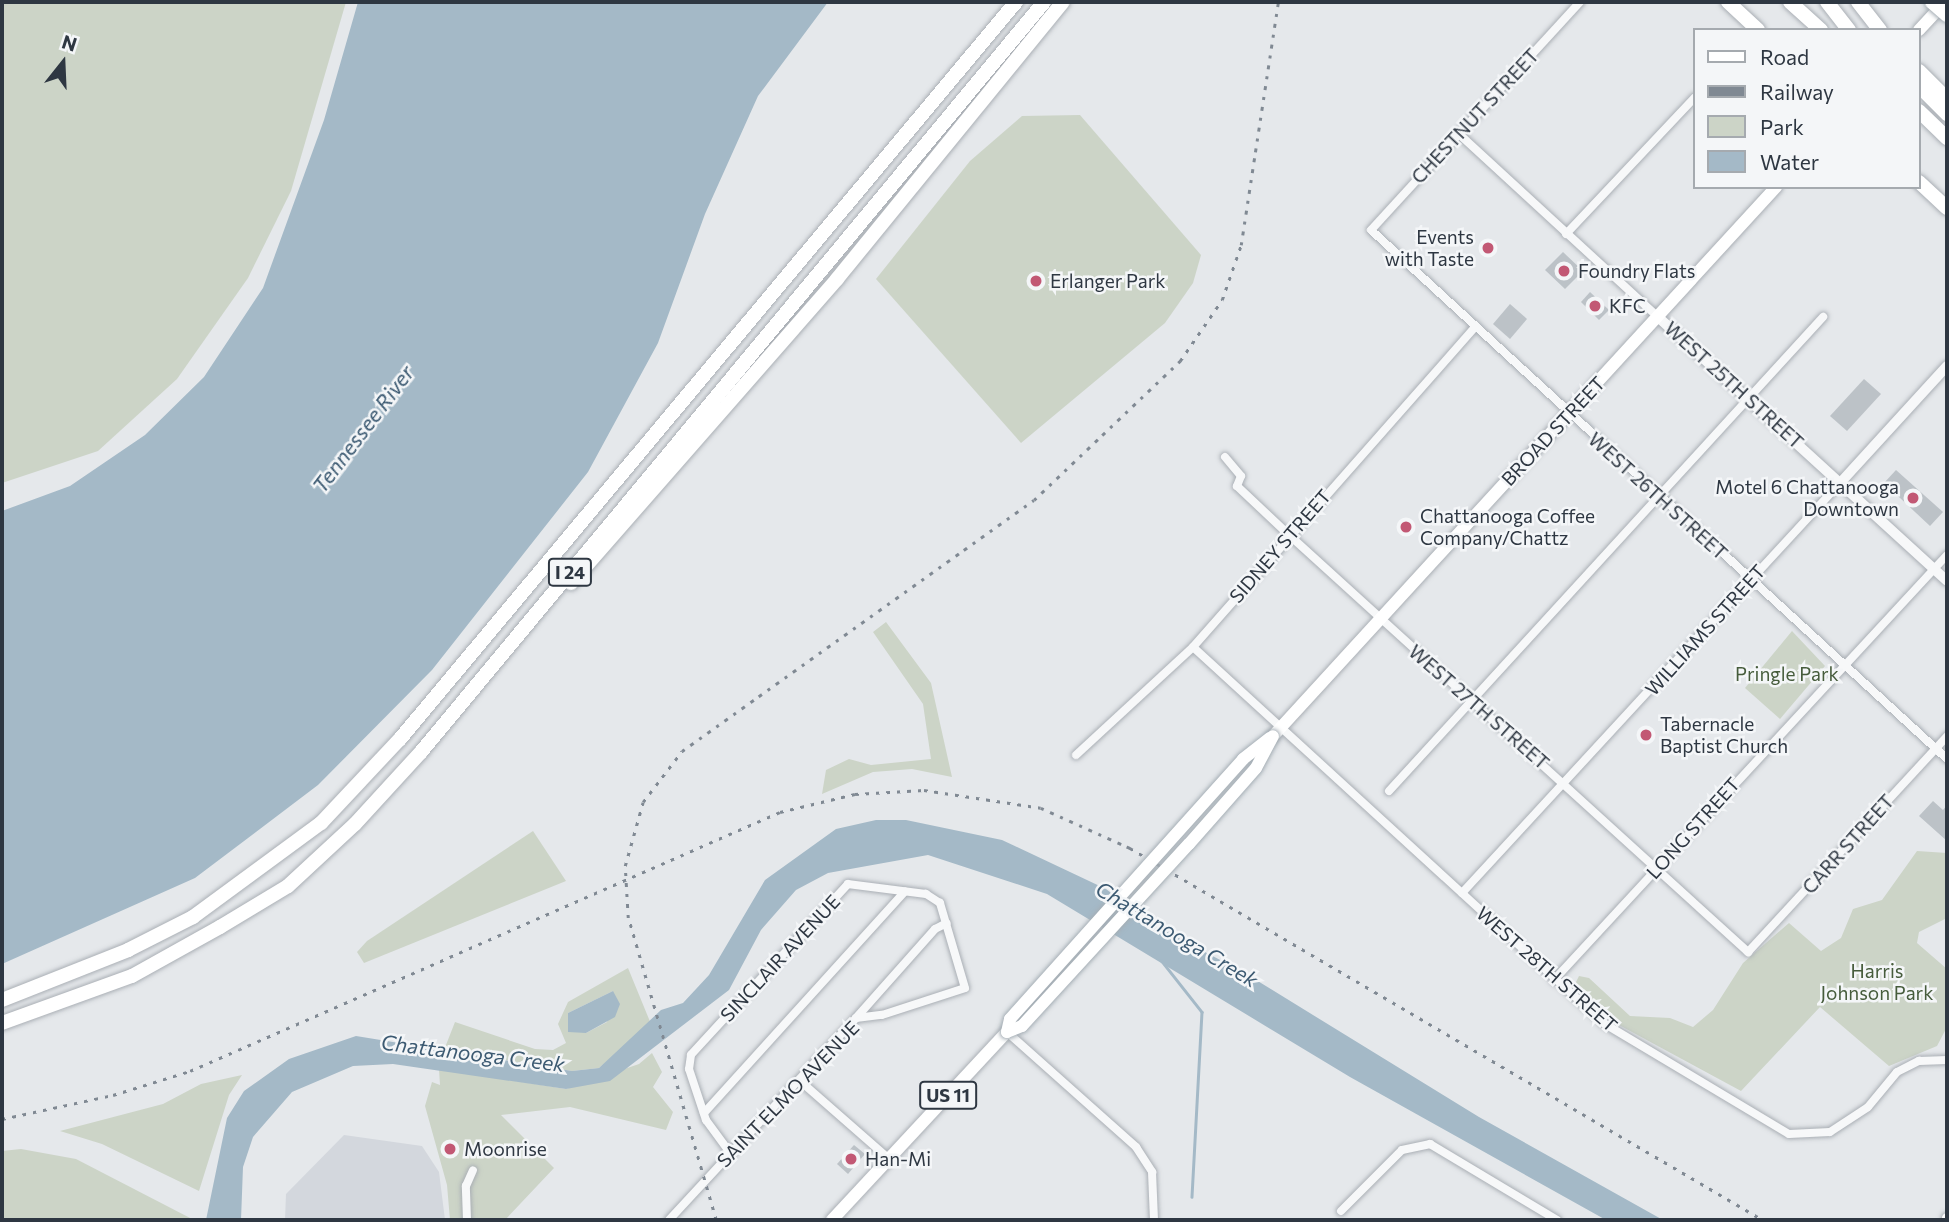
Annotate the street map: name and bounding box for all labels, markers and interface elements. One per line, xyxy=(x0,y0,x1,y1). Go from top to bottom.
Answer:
north arrow xyxy=(28,28,98,98)
legend xyxy=(1694,28,1921,189)
text: N xyxy=(59,29,80,56)
street label: CHESTNUT STREET xyxy=(1407,44,1543,188)
text: Road xyxy=(1760,44,1809,69)
text: Railway xyxy=(1760,79,1834,104)
text: Park xyxy=(1760,114,1804,139)
text: Water xyxy=(1760,149,1819,174)
place label: Events with Taste xyxy=(1385,226,1474,270)
marker: Events with Taste xyxy=(1480,240,1496,256)
place label: Foundry Flats xyxy=(1578,260,1695,282)
marker: Foundry Flats xyxy=(1556,263,1572,279)
place label: Erlanger Park xyxy=(1050,270,1166,292)
marker: Erlanger Park xyxy=(1028,273,1044,289)
place label: KFC xyxy=(1609,295,1646,317)
marker: KFC xyxy=(1587,298,1603,314)
street label: WEST 25TH STREET xyxy=(1660,317,1808,453)
water label: Tennessee River xyxy=(307,360,419,498)
street label: BROAD STREET xyxy=(1497,372,1609,490)
street label: WEST 26TH STREET xyxy=(1584,428,1732,564)
place label: Motel 6 Chattanooga Downtown xyxy=(1715,476,1899,520)
street label: SIDNEY STREET xyxy=(1225,485,1335,607)
marker: Motel 6 Chattanooga Downtown xyxy=(1905,490,1921,506)
place label: Chattanooga Coffee Company/Chattz xyxy=(1420,505,1595,549)
marker: Chattanooga Coffee Company/Chattz xyxy=(1398,519,1414,535)
road number: I 24 xyxy=(547,558,593,586)
street label: WILLIAMS STREET xyxy=(1640,560,1770,700)
street label: WEST 27TH STREET xyxy=(1404,640,1554,774)
park label: Pringle Park xyxy=(1735,663,1839,685)
place label: Tabernacle Baptist Church xyxy=(1660,713,1788,757)
marker: Tabernacle Baptist Church xyxy=(1638,727,1654,743)
street label: LONG STREET xyxy=(1642,773,1744,883)
street label: CARR STREET xyxy=(1797,790,1899,898)
water label: Chattanooga Creek xyxy=(1091,876,1263,992)
street label: SINCLAIR AVENUE xyxy=(715,890,845,1026)
street label: WEST 28TH STREET xyxy=(1472,902,1622,1036)
park label: Harris Johnson Park xyxy=(1821,960,1933,1004)
street label: SAINT ELMO AVENUE xyxy=(712,1016,864,1172)
water label: Chattanooga Creek xyxy=(380,1029,566,1077)
road number: US 11 xyxy=(918,1080,978,1110)
place label: Moonrise xyxy=(464,1138,547,1160)
marker: Moonrise xyxy=(442,1141,458,1157)
place label: Han-Mi xyxy=(865,1148,931,1170)
marker: Han-Mi xyxy=(843,1151,859,1167)

